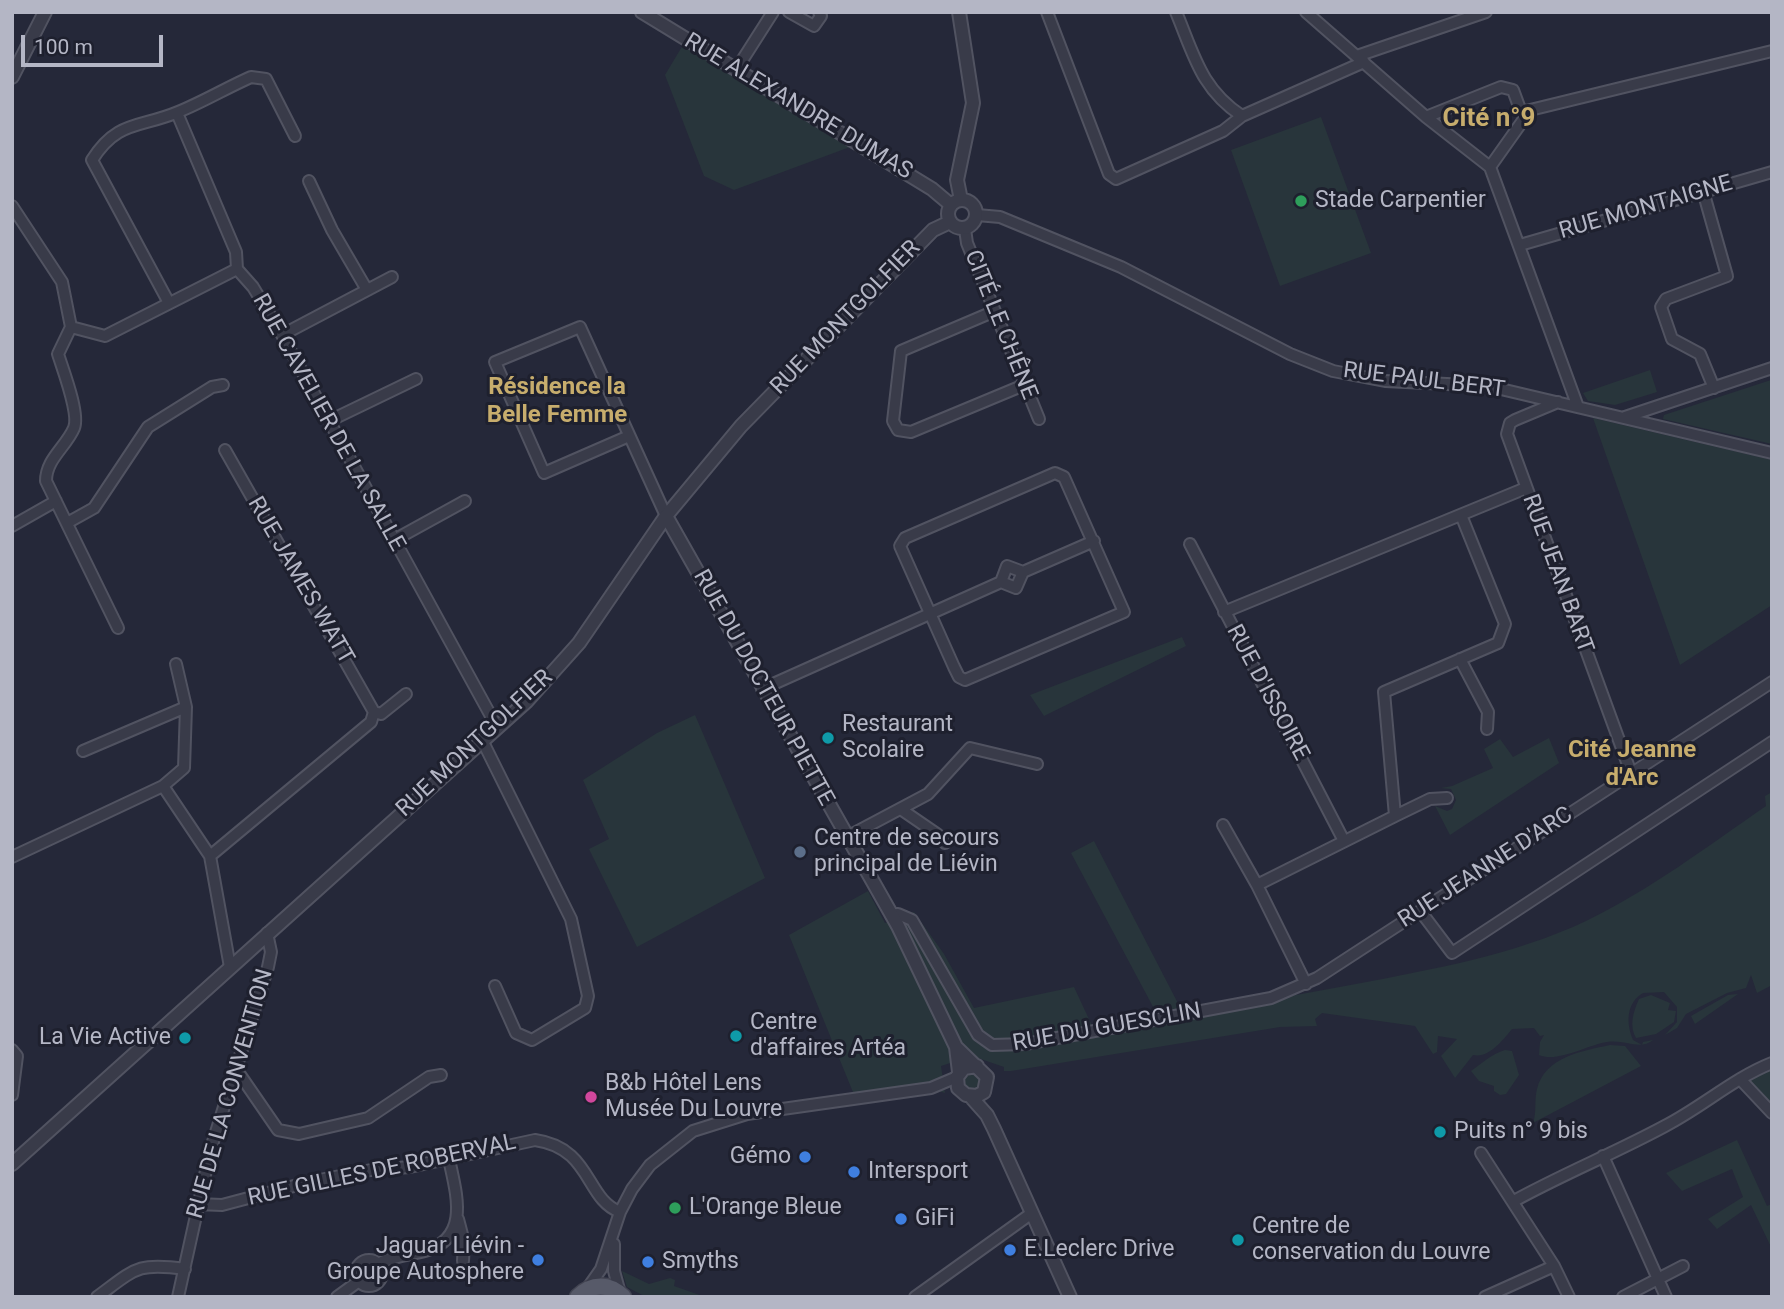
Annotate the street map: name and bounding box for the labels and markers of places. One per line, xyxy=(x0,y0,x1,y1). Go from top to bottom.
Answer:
place label: Stade Carpentier xyxy=(1315,187,1486,215)
marker: Stade Carpentier xyxy=(1293,193,1309,209)
place label: Restaurant Scolaire xyxy=(842,711,953,765)
marker: Restaurant Scolaire xyxy=(820,730,836,746)
place label: Centre de secours principal de Liévin xyxy=(814,825,999,879)
marker: Centre de secours principal de Liévin xyxy=(792,844,808,860)
place label: Centre d'affaires Artéa xyxy=(750,1009,906,1063)
place label: La Vie Active xyxy=(39,1024,171,1052)
marker: Centre d'affaires Artéa xyxy=(728,1028,744,1044)
marker: La Vie Active xyxy=(177,1030,193,1046)
place label: B&b Hôtel Lens Musée Du Louvre xyxy=(605,1070,782,1124)
marker: B&b Hôtel Lens Musée Du Louvre xyxy=(583,1089,599,1105)
place label: Puits n° 9 bis xyxy=(1454,1118,1588,1146)
marker: Puits n° 9 bis xyxy=(1432,1124,1448,1140)
place label: Gémo xyxy=(730,1143,791,1171)
marker: Gémo xyxy=(797,1149,813,1165)
place label: Intersport xyxy=(868,1158,968,1186)
marker: Intersport xyxy=(846,1164,862,1180)
place label: L'Orange Bleue xyxy=(689,1194,842,1222)
marker: L'Orange Bleue xyxy=(667,1200,683,1216)
place label: GiFi xyxy=(915,1205,955,1233)
marker: GiFi xyxy=(893,1211,909,1227)
place label: Centre de conservation du Louvre xyxy=(1252,1213,1491,1267)
marker: Centre de conservation du Louvre xyxy=(1230,1232,1246,1248)
place label: Jaguar Liévin - Groupe Autosphere xyxy=(327,1233,524,1287)
place label: E.Leclerc Drive xyxy=(1024,1236,1175,1264)
marker: E.Leclerc Drive xyxy=(1002,1242,1018,1258)
place label: Smyths xyxy=(662,1248,739,1276)
marker: Jaguar Liévin - Groupe Autosphere xyxy=(530,1252,546,1268)
marker: Smyths xyxy=(640,1254,656,1270)

